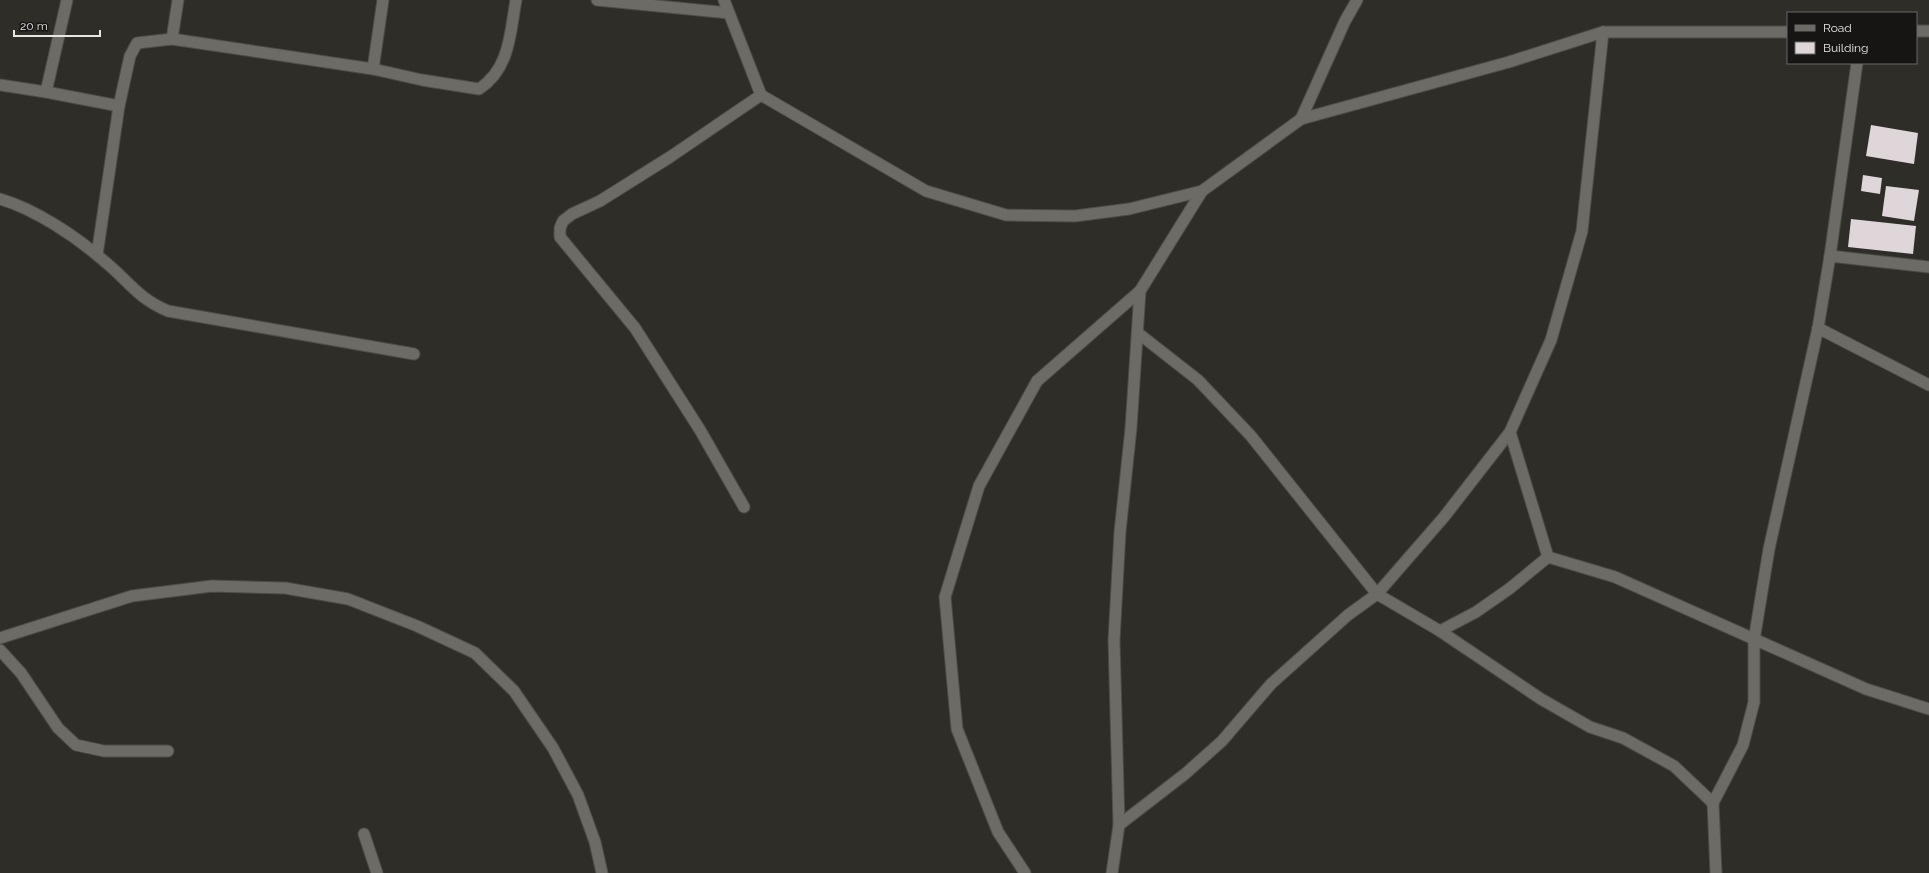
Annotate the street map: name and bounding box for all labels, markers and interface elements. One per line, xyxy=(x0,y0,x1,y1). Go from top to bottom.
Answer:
scale bar xyxy=(14,12,100,38)
legend xyxy=(1787,12,1917,64)
text: 20 m xyxy=(20,19,48,33)
text: Road xyxy=(1823,21,1852,35)
text: Building xyxy=(1823,41,1869,55)

